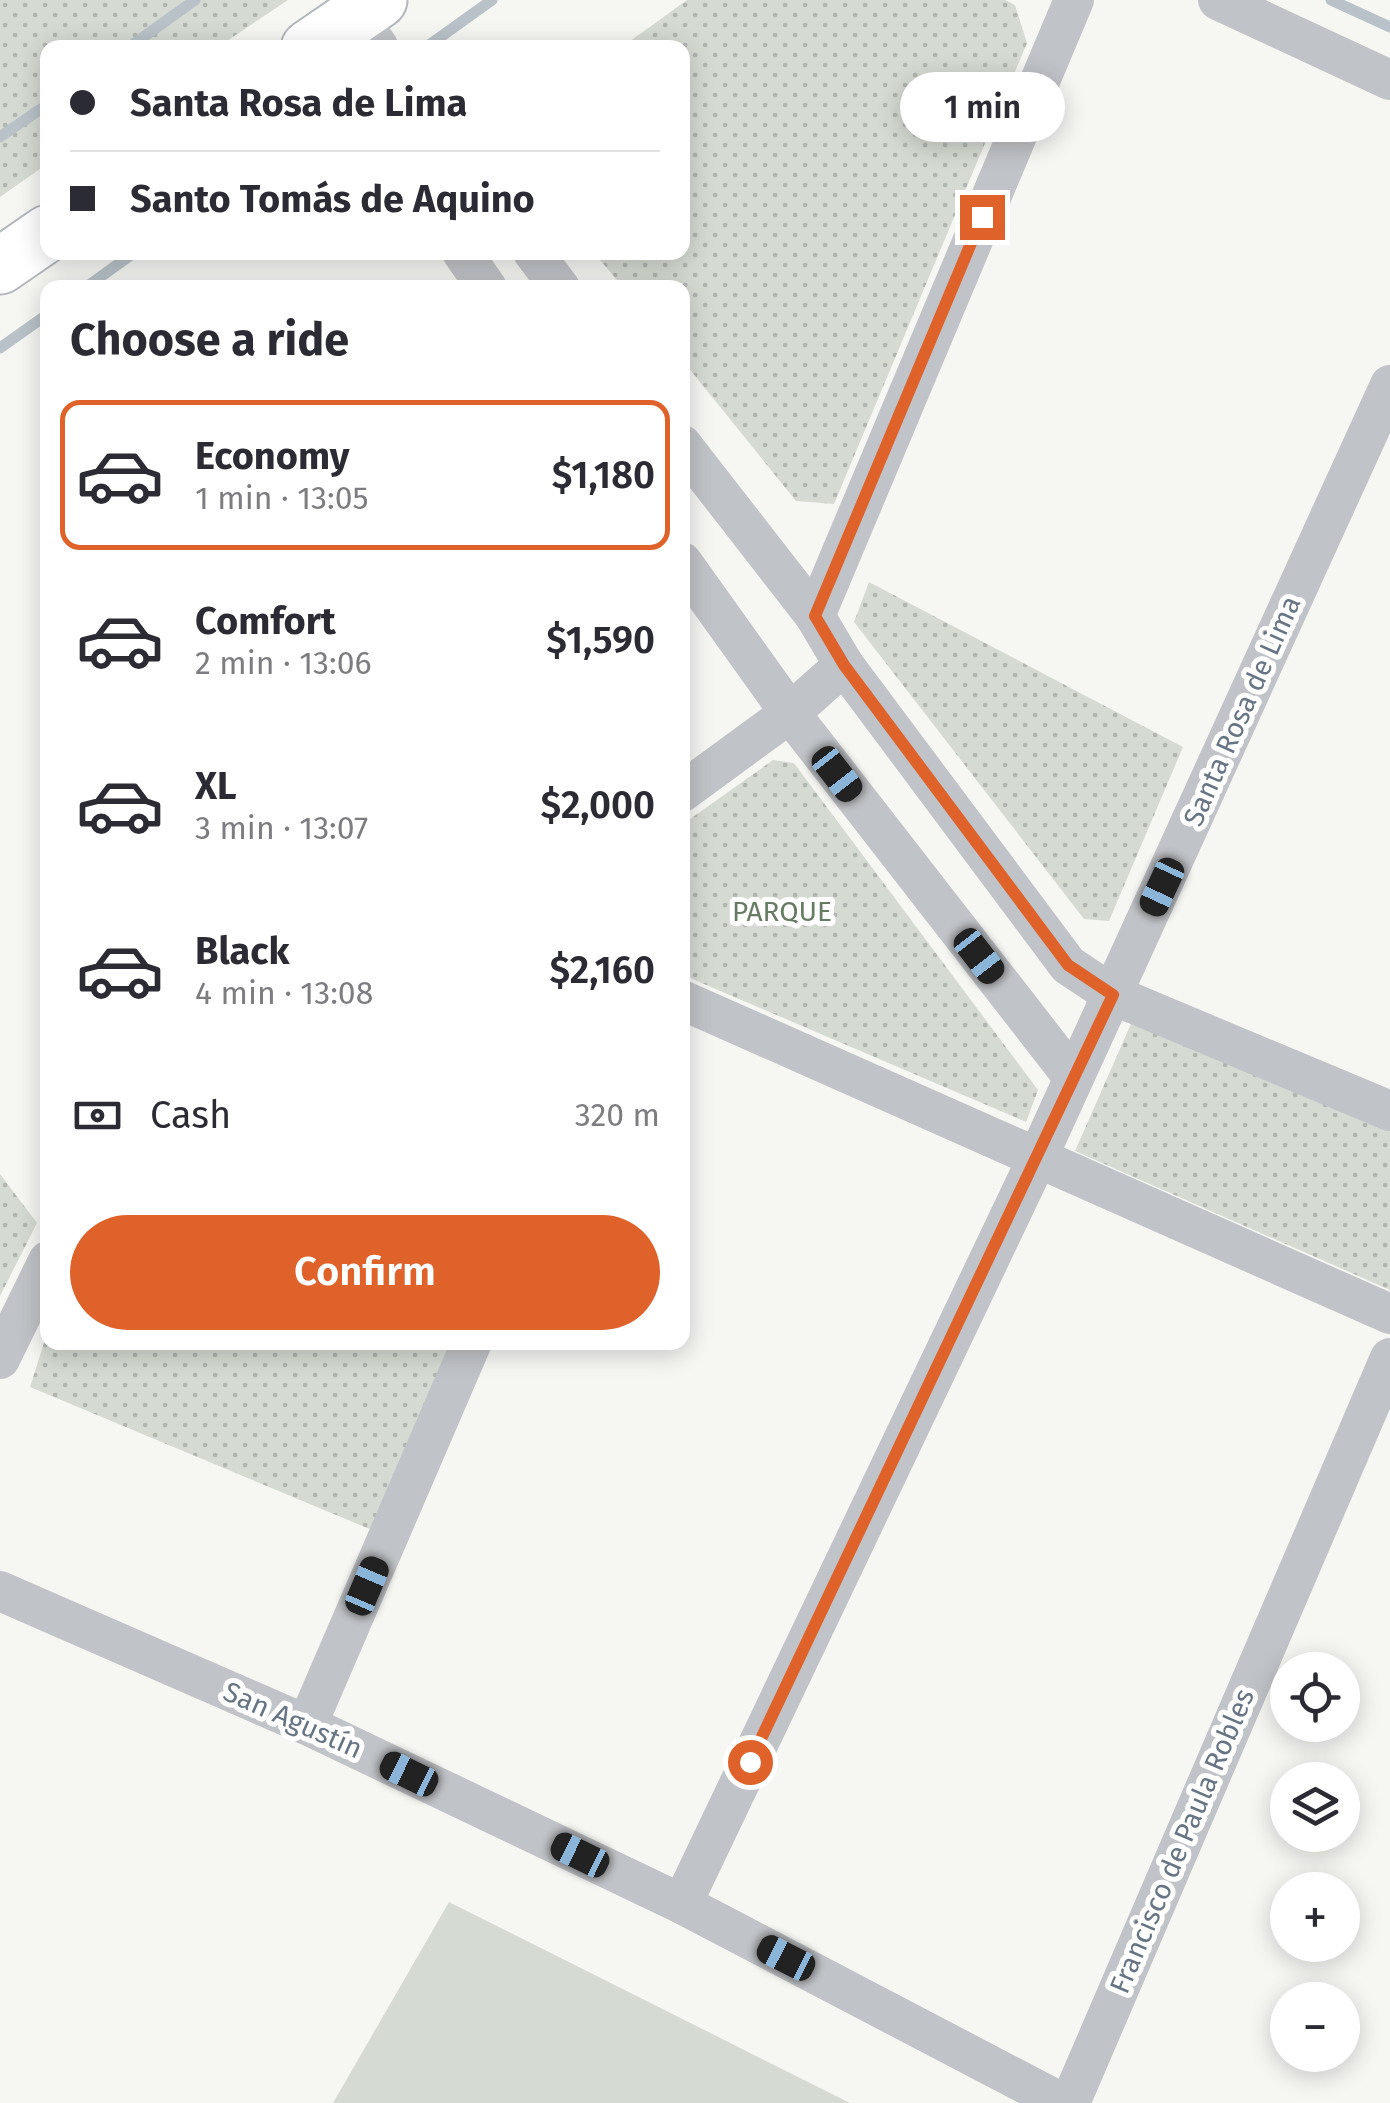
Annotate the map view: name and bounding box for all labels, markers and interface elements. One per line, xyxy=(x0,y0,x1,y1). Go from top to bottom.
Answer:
callout: 1 min xyxy=(900,72,1064,142)
text: Santa Rosa de Lima xyxy=(130,80,467,126)
text: 1 min xyxy=(944,88,1021,126)
text: Santo Tomás de Aquino xyxy=(130,176,535,222)
route end xyxy=(960,195,1005,240)
text: Choose a ride xyxy=(70,313,349,367)
icon: car xyxy=(75,430,165,520)
text: Economy xyxy=(195,433,350,479)
text: $1,180 xyxy=(552,452,655,498)
text: 1 min · 13:05 xyxy=(195,479,369,517)
street label: Santa Rosa de Lima xyxy=(1176,591,1308,831)
icon: car xyxy=(75,595,165,685)
text: Comfort xyxy=(195,598,336,644)
text: $1,590 xyxy=(546,617,655,663)
text: 2 min · 13:06 xyxy=(195,644,372,682)
car xyxy=(807,741,867,807)
icon: car xyxy=(75,760,165,850)
text: XL xyxy=(195,763,237,809)
text: $2,000 xyxy=(541,782,655,828)
text: 3 min · 13:07 xyxy=(195,809,368,847)
car xyxy=(1136,853,1188,921)
park label: PARQUE xyxy=(732,895,832,928)
car xyxy=(949,923,1009,989)
icon: car xyxy=(75,925,165,1015)
text: Black xyxy=(195,928,290,974)
text: $2,160 xyxy=(549,947,655,993)
text: 4 min · 13:08 xyxy=(195,974,373,1012)
icon: cash xyxy=(70,1088,125,1143)
text: Cash xyxy=(150,1092,231,1138)
text: 320 m xyxy=(575,1096,660,1134)
button: Confirm xyxy=(70,1215,660,1330)
car xyxy=(341,1553,393,1619)
map controls xyxy=(1270,1652,1360,2072)
button: locate xyxy=(1270,1652,1360,1742)
street label: San Agustín xyxy=(218,1675,368,1765)
street label: Francisco de Paula Robles xyxy=(1103,1684,1261,1998)
route start xyxy=(728,1740,773,1785)
car xyxy=(375,1747,443,1801)
button: layers xyxy=(1270,1762,1360,1852)
car xyxy=(546,1828,614,1882)
button: + xyxy=(1270,1872,1360,1962)
car xyxy=(752,1931,820,1985)
button: − xyxy=(1270,1982,1360,2072)

